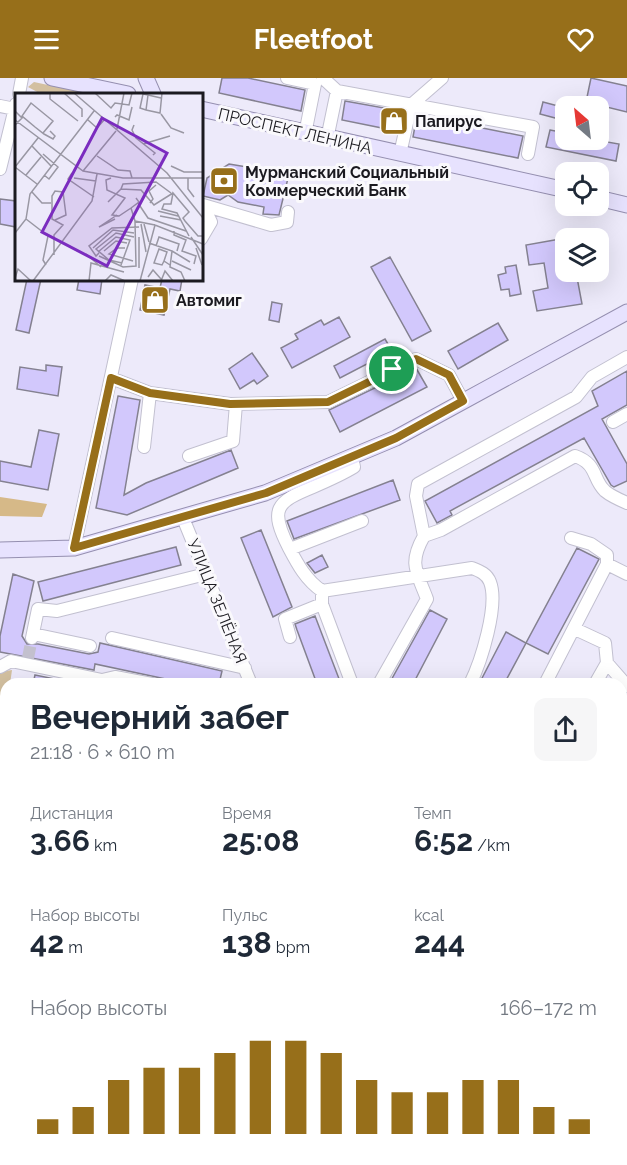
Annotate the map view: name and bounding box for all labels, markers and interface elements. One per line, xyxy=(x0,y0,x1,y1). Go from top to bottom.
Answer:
icon: menu xyxy=(30,23,63,56)
icon: heart xyxy=(564,23,597,56)
text: Fleetfoot xyxy=(254,24,373,55)
inset map xyxy=(15,93,202,280)
north arrow xyxy=(555,96,609,150)
map controls xyxy=(555,96,609,282)
street label: ПРОСПЕКТ ЛЕНИНА xyxy=(216,104,374,158)
shop icon: Папирус xyxy=(378,105,410,137)
place label: Папирус xyxy=(415,112,483,131)
button: locate xyxy=(555,162,609,216)
place label: Мурманский Социальный Коммерческий Банк xyxy=(245,163,449,200)
bank icon: Мурманский Социальный Коммерческий Банк xyxy=(208,165,240,197)
button: layers xyxy=(555,228,609,282)
shop icon: Автомиг xyxy=(139,284,171,316)
place label: Автомиг xyxy=(176,291,242,310)
pin xyxy=(366,343,417,394)
icon: arrive xyxy=(375,352,408,385)
street label: УЛИЦА ЗЕЛЁНАЯ xyxy=(183,536,252,666)
text: Вечерний забег xyxy=(30,698,289,737)
button: share xyxy=(534,698,597,761)
text: 21:18 · 6 × 610 m xyxy=(30,740,175,764)
text: Дистанция xyxy=(30,804,113,823)
text: Время xyxy=(222,804,271,823)
text: Темп xyxy=(414,804,452,823)
text: 3.66 xyxy=(30,823,90,858)
text: 25:08 xyxy=(222,823,300,858)
text: 6:52 xyxy=(414,823,473,858)
text: km xyxy=(90,836,117,855)
text: /km xyxy=(473,836,510,855)
text: Набор высоты xyxy=(30,906,140,925)
text: Пульс xyxy=(222,906,268,925)
text: kcal xyxy=(414,906,444,925)
text: 42 xyxy=(30,925,64,960)
text: 138 xyxy=(222,925,272,960)
text: 244 xyxy=(414,925,465,960)
text: m xyxy=(64,938,83,957)
text: bpm xyxy=(272,938,310,957)
text: Набор высоты xyxy=(30,996,167,1020)
text: 166–172 m xyxy=(500,996,597,1020)

